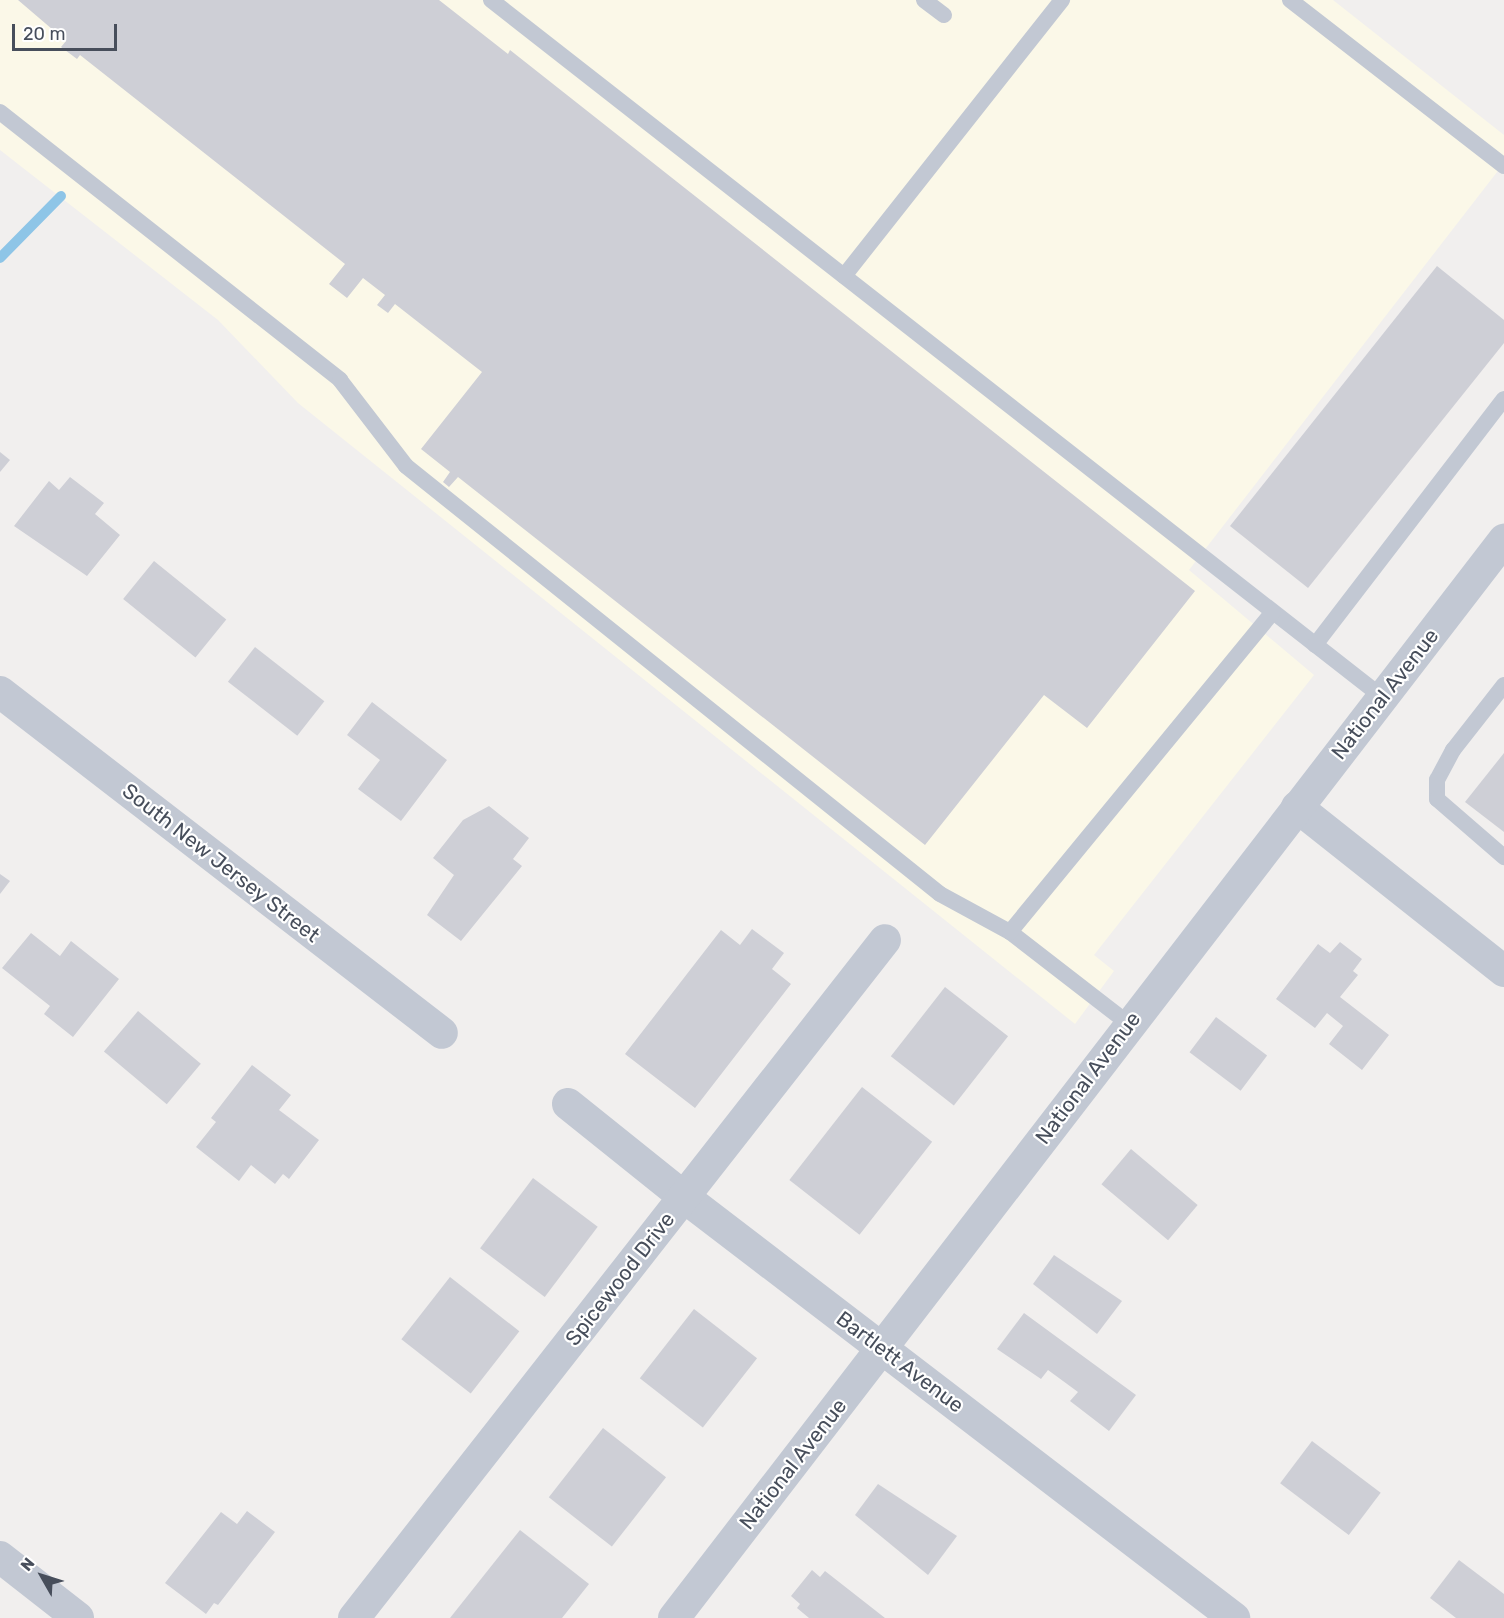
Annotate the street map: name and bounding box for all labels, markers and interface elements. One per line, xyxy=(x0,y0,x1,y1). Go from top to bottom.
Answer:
scale bar xyxy=(15,12,120,50)
text: 20 m xyxy=(23,23,65,45)
street label: National Avenue xyxy=(1326,623,1444,765)
street label: South New Jersey Street xyxy=(117,778,325,948)
street label: National Avenue xyxy=(1030,1007,1146,1149)
street label: Spicewood Drive xyxy=(560,1207,680,1351)
street label: Bartlett Avenue xyxy=(831,1306,969,1418)
street label: National Avenue xyxy=(734,1393,852,1535)
north arrow xyxy=(12,1546,72,1606)
text: N xyxy=(17,1554,39,1575)

